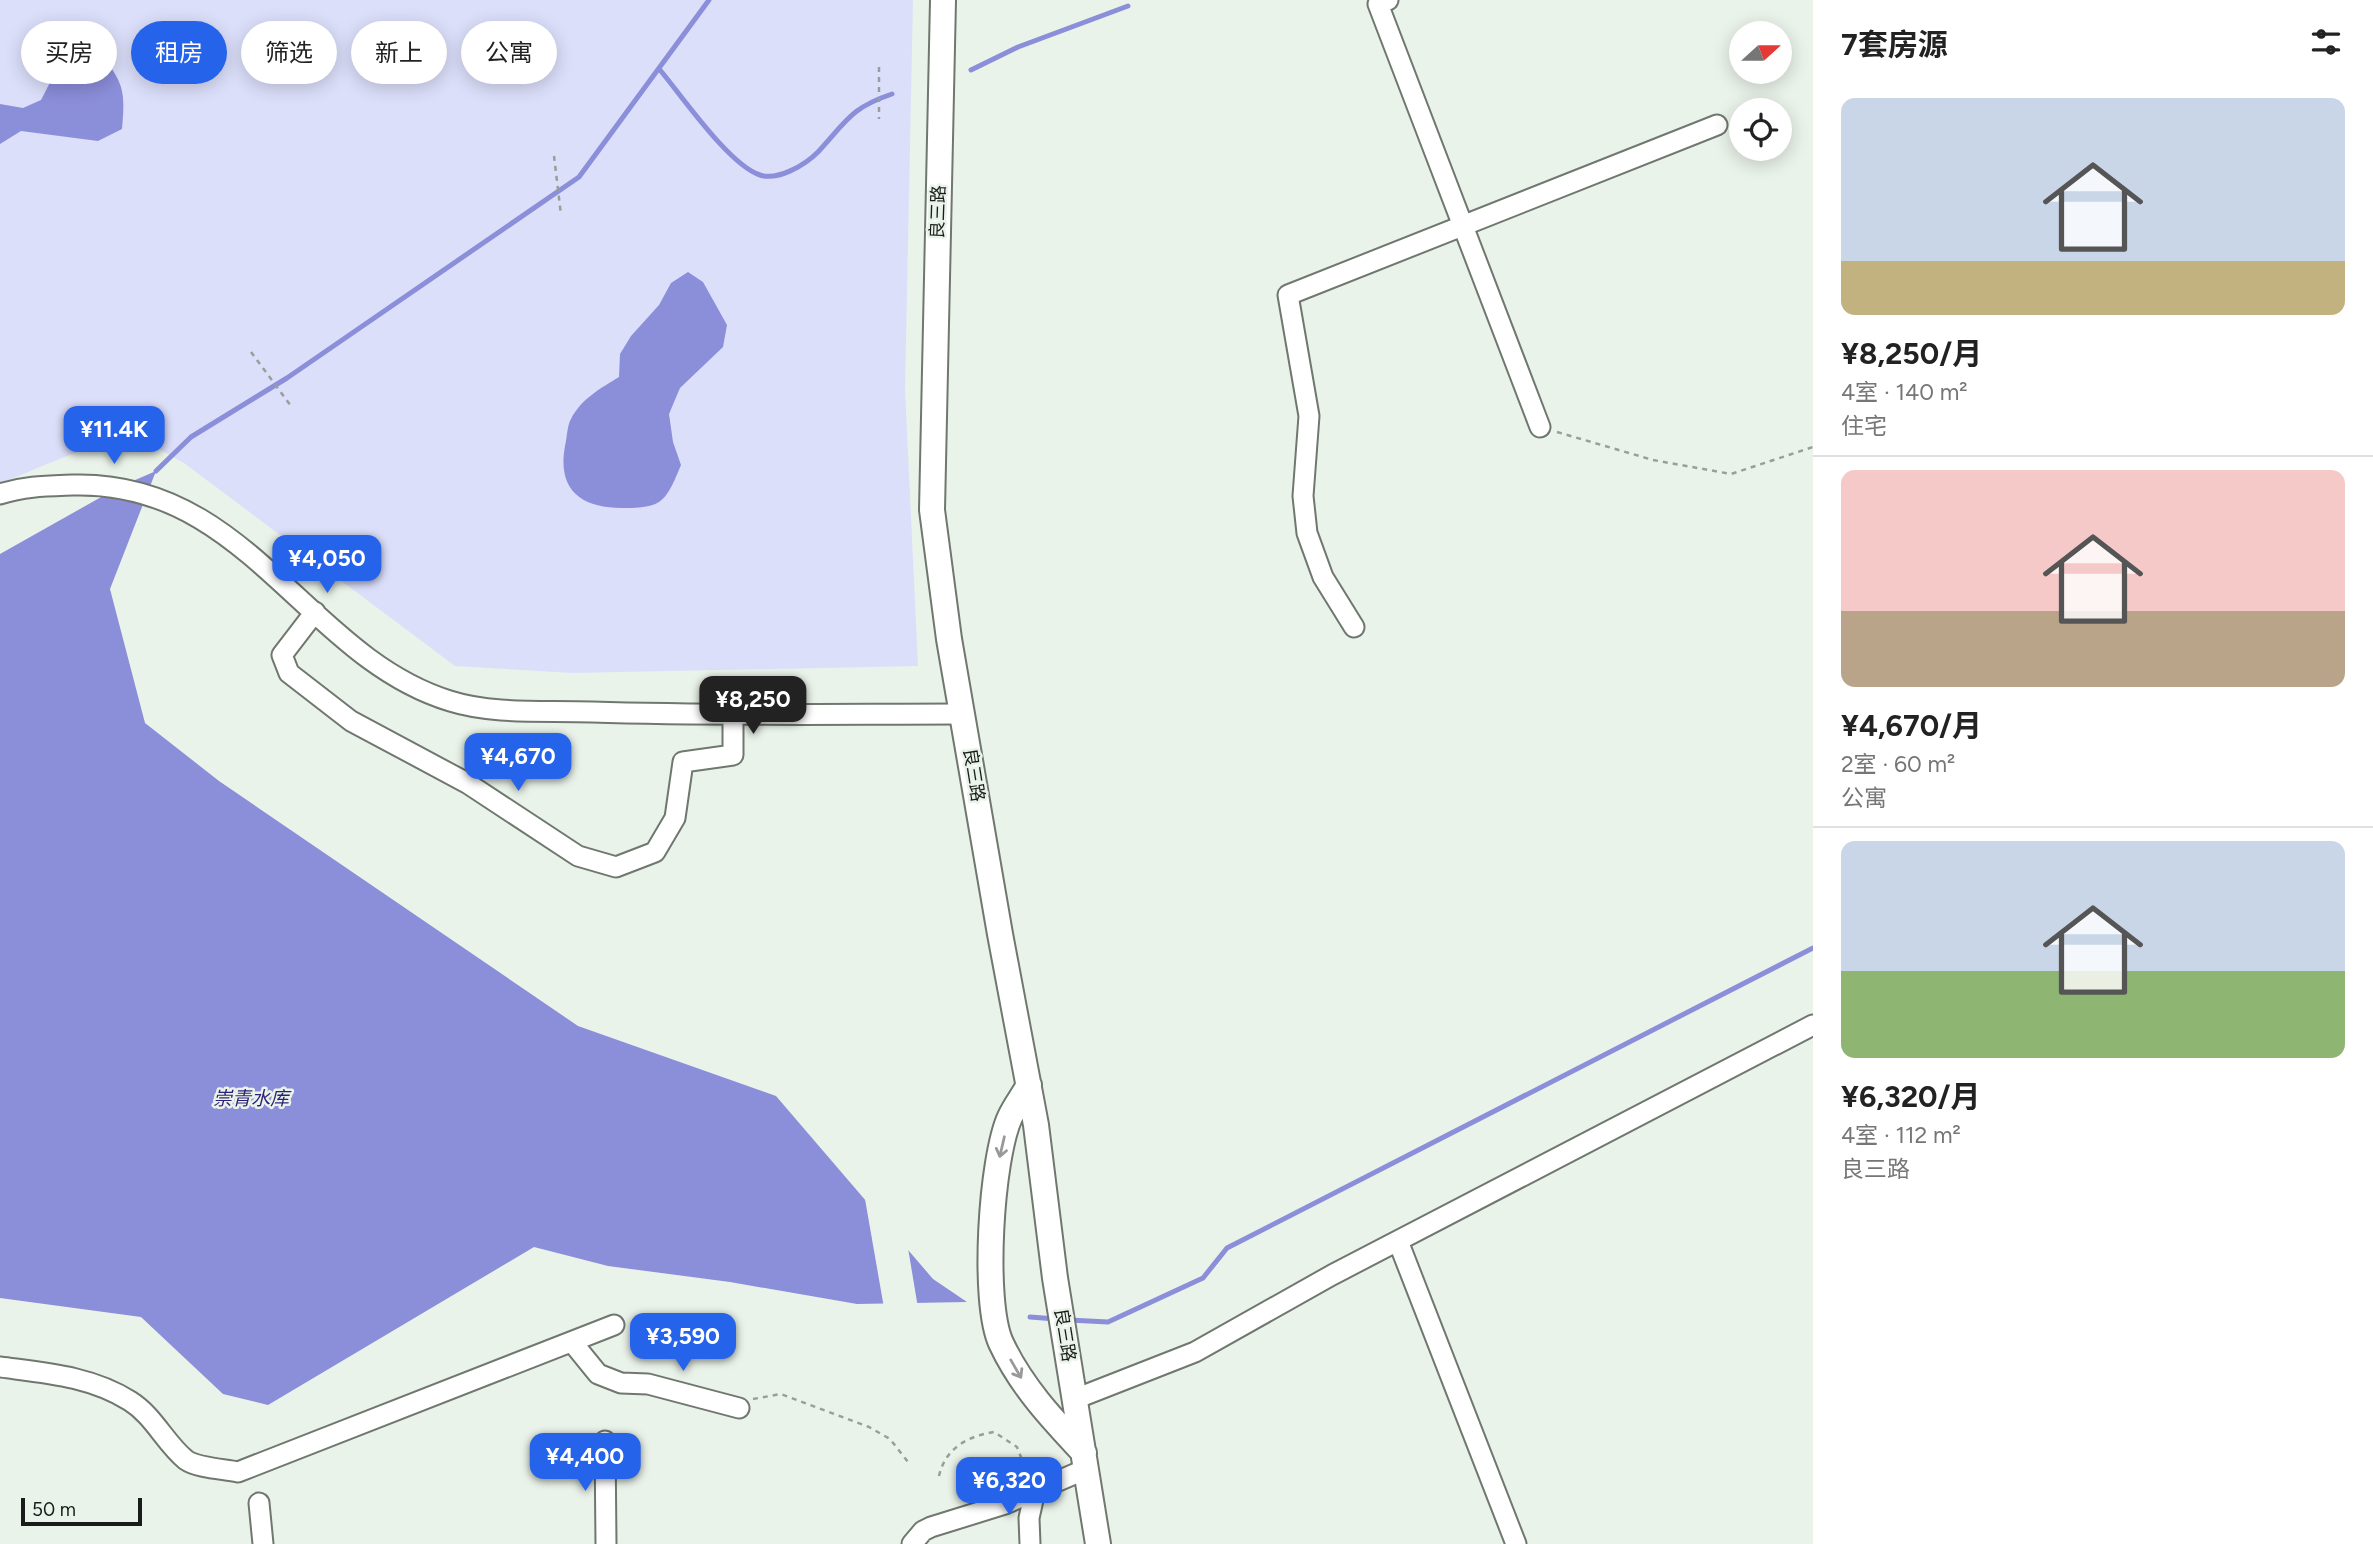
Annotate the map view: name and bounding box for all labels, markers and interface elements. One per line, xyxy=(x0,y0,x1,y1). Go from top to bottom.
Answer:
chip: 买房 xyxy=(21,21,117,84)
chip: 租房 xyxy=(131,21,227,84)
chip: 筛选 xyxy=(241,21,337,84)
chip: 新上 xyxy=(351,21,447,84)
chip: 公寓 xyxy=(461,21,557,84)
north arrow xyxy=(1729,21,1792,84)
map controls xyxy=(1729,21,1792,161)
icon: filters xyxy=(2307,23,2345,61)
text: 7套房源 xyxy=(1841,26,1948,63)
button: locate xyxy=(1729,98,1792,161)
icon: home xyxy=(2030,144,2156,270)
street label: 良三路 xyxy=(926,185,950,239)
text: ¥8,250/月 xyxy=(1841,335,1982,372)
text: 4室 · 140 m² xyxy=(1841,378,1968,406)
pin: ¥11.4K xyxy=(57,406,171,466)
text: 住宅 xyxy=(1841,412,1887,440)
text: ¥11.4K xyxy=(80,415,148,443)
icon: home xyxy=(2030,516,2156,642)
pin: ¥4,050 xyxy=(270,536,384,595)
text: ¥4,050 xyxy=(288,544,366,572)
pin: ¥8,250 xyxy=(696,676,810,736)
text: ¥8,250 xyxy=(715,685,791,713)
text: ¥4,670/月 xyxy=(1841,707,1982,744)
pin: ¥4,670 xyxy=(461,734,575,793)
text: ¥4,670 xyxy=(480,742,556,770)
street label: 良三路 xyxy=(959,747,989,803)
text: 2室 · 60 m² xyxy=(1841,750,1955,778)
text: 公寓 xyxy=(1841,784,1887,812)
icon: home xyxy=(2030,887,2156,1013)
text: ¥6,320/月 xyxy=(1841,1078,1980,1115)
water label: 崇青水库 xyxy=(213,1087,292,1110)
text: 4室 · 112 m² xyxy=(1841,1121,1961,1149)
one-way arrow xyxy=(995,1135,1009,1158)
text: 良三路 xyxy=(1841,1155,1910,1183)
street label: 良三路 xyxy=(1050,1307,1080,1363)
pin: ¥3,590 xyxy=(626,1314,740,1373)
text: ¥3,590 xyxy=(646,1322,720,1350)
one-way arrow xyxy=(1009,1358,1023,1378)
pin: ¥4,400 xyxy=(528,1434,642,1493)
text: ¥4,400 xyxy=(546,1442,624,1470)
pin: ¥6,320 xyxy=(952,1458,1066,1517)
text: ¥6,320 xyxy=(972,1466,1046,1494)
scale bar xyxy=(21,1495,142,1527)
text: 50 m xyxy=(32,1498,76,1521)

